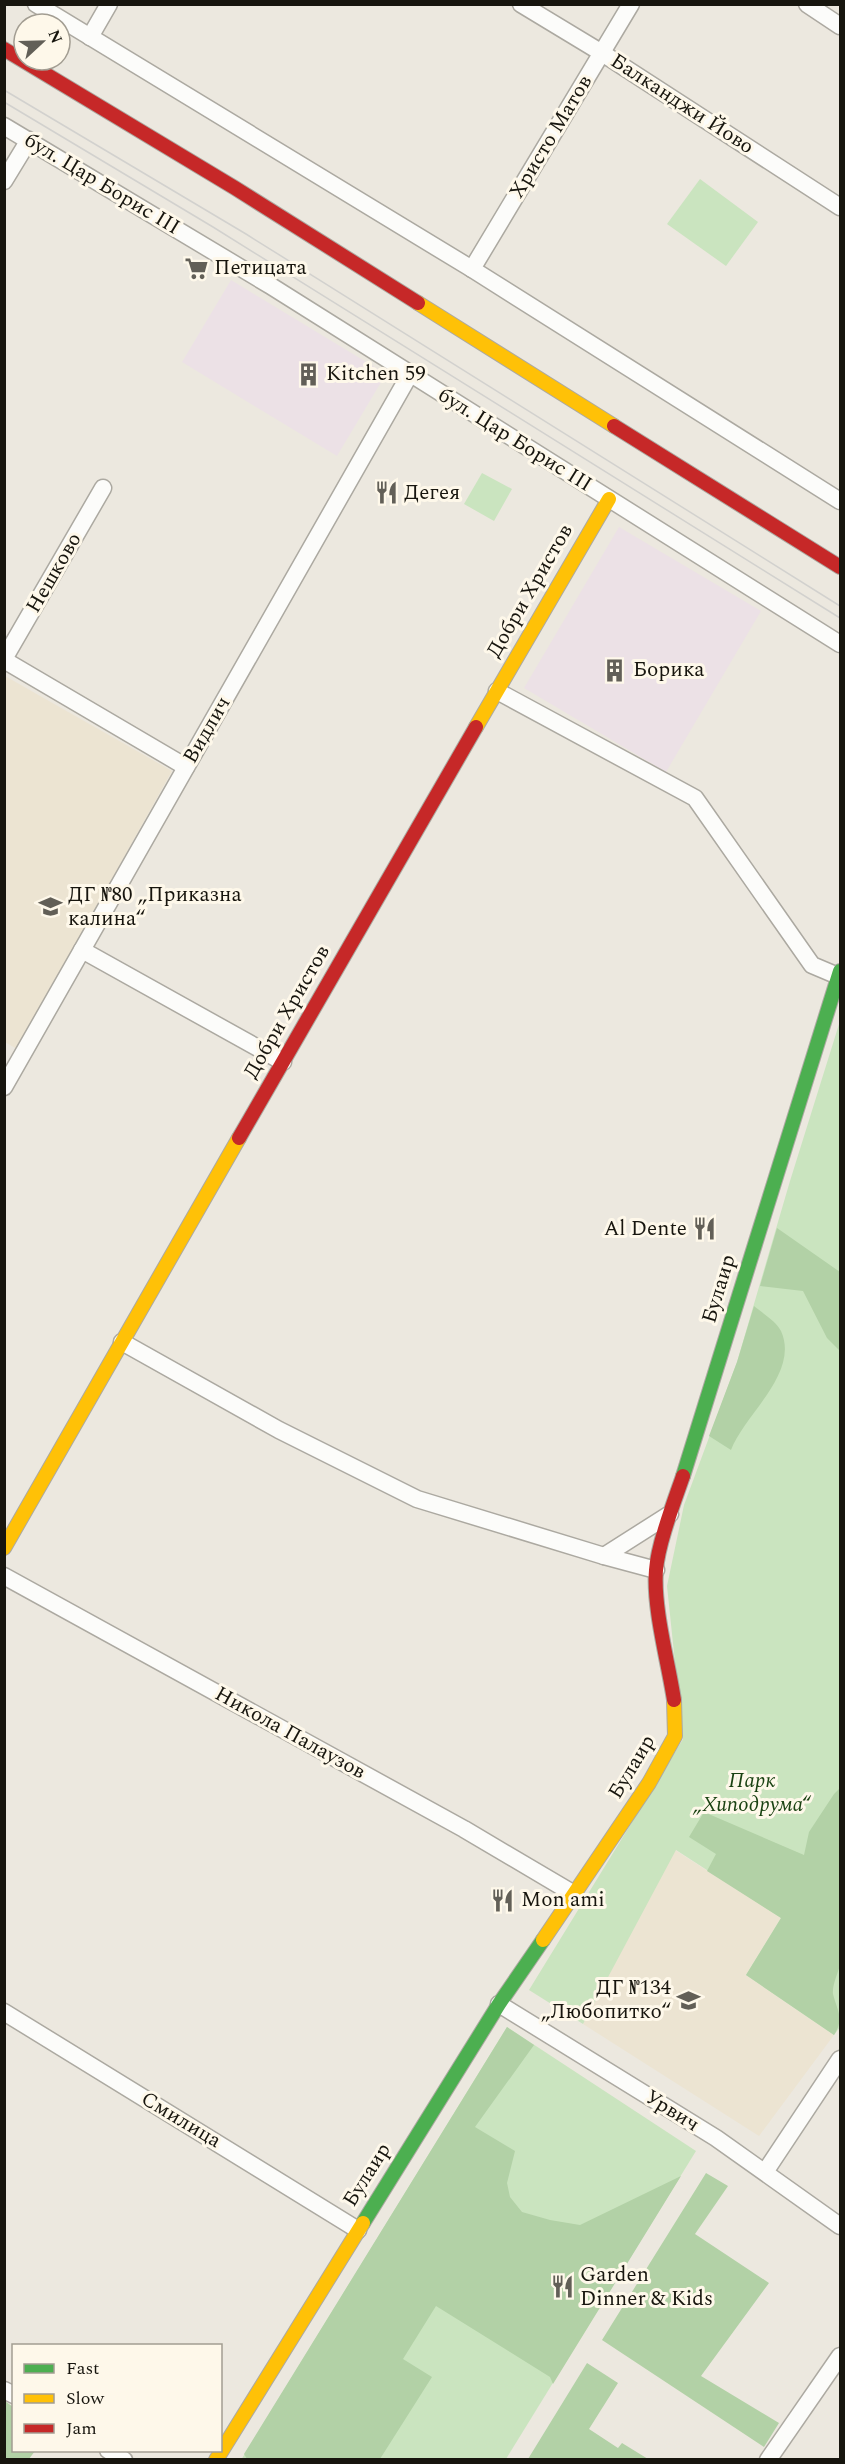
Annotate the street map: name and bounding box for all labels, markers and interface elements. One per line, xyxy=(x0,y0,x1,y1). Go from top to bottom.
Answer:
north arrow xyxy=(12,12,72,72)
text: N xyxy=(41,26,69,47)
street label: Балканджи Йово xyxy=(604,45,760,163)
street label: Христо Матов xyxy=(501,69,601,205)
street label: бул. Цар Борис III xyxy=(18,125,186,243)
place label: Петицата xyxy=(214,252,307,284)
supermarket icon: Петицата xyxy=(183,255,209,281)
place label: Kitchen 59 xyxy=(326,358,426,390)
building icon: Kitchen 59 xyxy=(295,361,321,387)
street label: бул. Цар Борис III xyxy=(432,380,598,500)
place label: Дегея xyxy=(404,477,460,509)
restaurant icon: Дегея xyxy=(373,480,399,506)
street label: Добри Христов xyxy=(479,518,581,664)
street label: Нешково xyxy=(18,527,90,619)
place label: Борика xyxy=(633,654,705,686)
building icon: Борика xyxy=(602,657,628,683)
street label: Видлич xyxy=(175,690,239,770)
place label: ДГ №80 „Приказна калина“ xyxy=(68,879,242,935)
school or university icon: ДГ №80 „Приказна калина“ xyxy=(37,894,63,920)
street label: Добри Христов xyxy=(236,939,338,1085)
place label: Al Dente xyxy=(604,1213,687,1245)
restaurant icon: Al Dente xyxy=(692,1216,718,1242)
street label: Булаир xyxy=(693,1251,745,1327)
street label: Никола Палаузов xyxy=(209,1678,371,1788)
street label: Булаир xyxy=(600,1729,664,1805)
park label: Парк „Хиподрума“ xyxy=(692,1765,811,1821)
place label: Mon ami xyxy=(521,1884,605,1916)
restaurant icon: Mon ami xyxy=(490,1887,516,1913)
place label: ДГ №134 „Любопитко“ xyxy=(541,1972,671,2028)
school or university icon: ДГ №134 „Любопитко“ xyxy=(676,1987,702,2013)
street label: Урвич xyxy=(638,2082,706,2140)
street label: Смилица xyxy=(135,2083,228,2157)
street label: Булаир xyxy=(335,2137,399,2213)
place label: Garden Dinner & Kids xyxy=(580,2259,713,2315)
restaurant icon: Garden Dinner & Kids xyxy=(549,2274,575,2300)
legend xyxy=(12,2344,222,2452)
text: Fast xyxy=(66,2355,99,2382)
text: Slow xyxy=(66,2385,105,2412)
text: Jam xyxy=(66,2415,97,2442)

